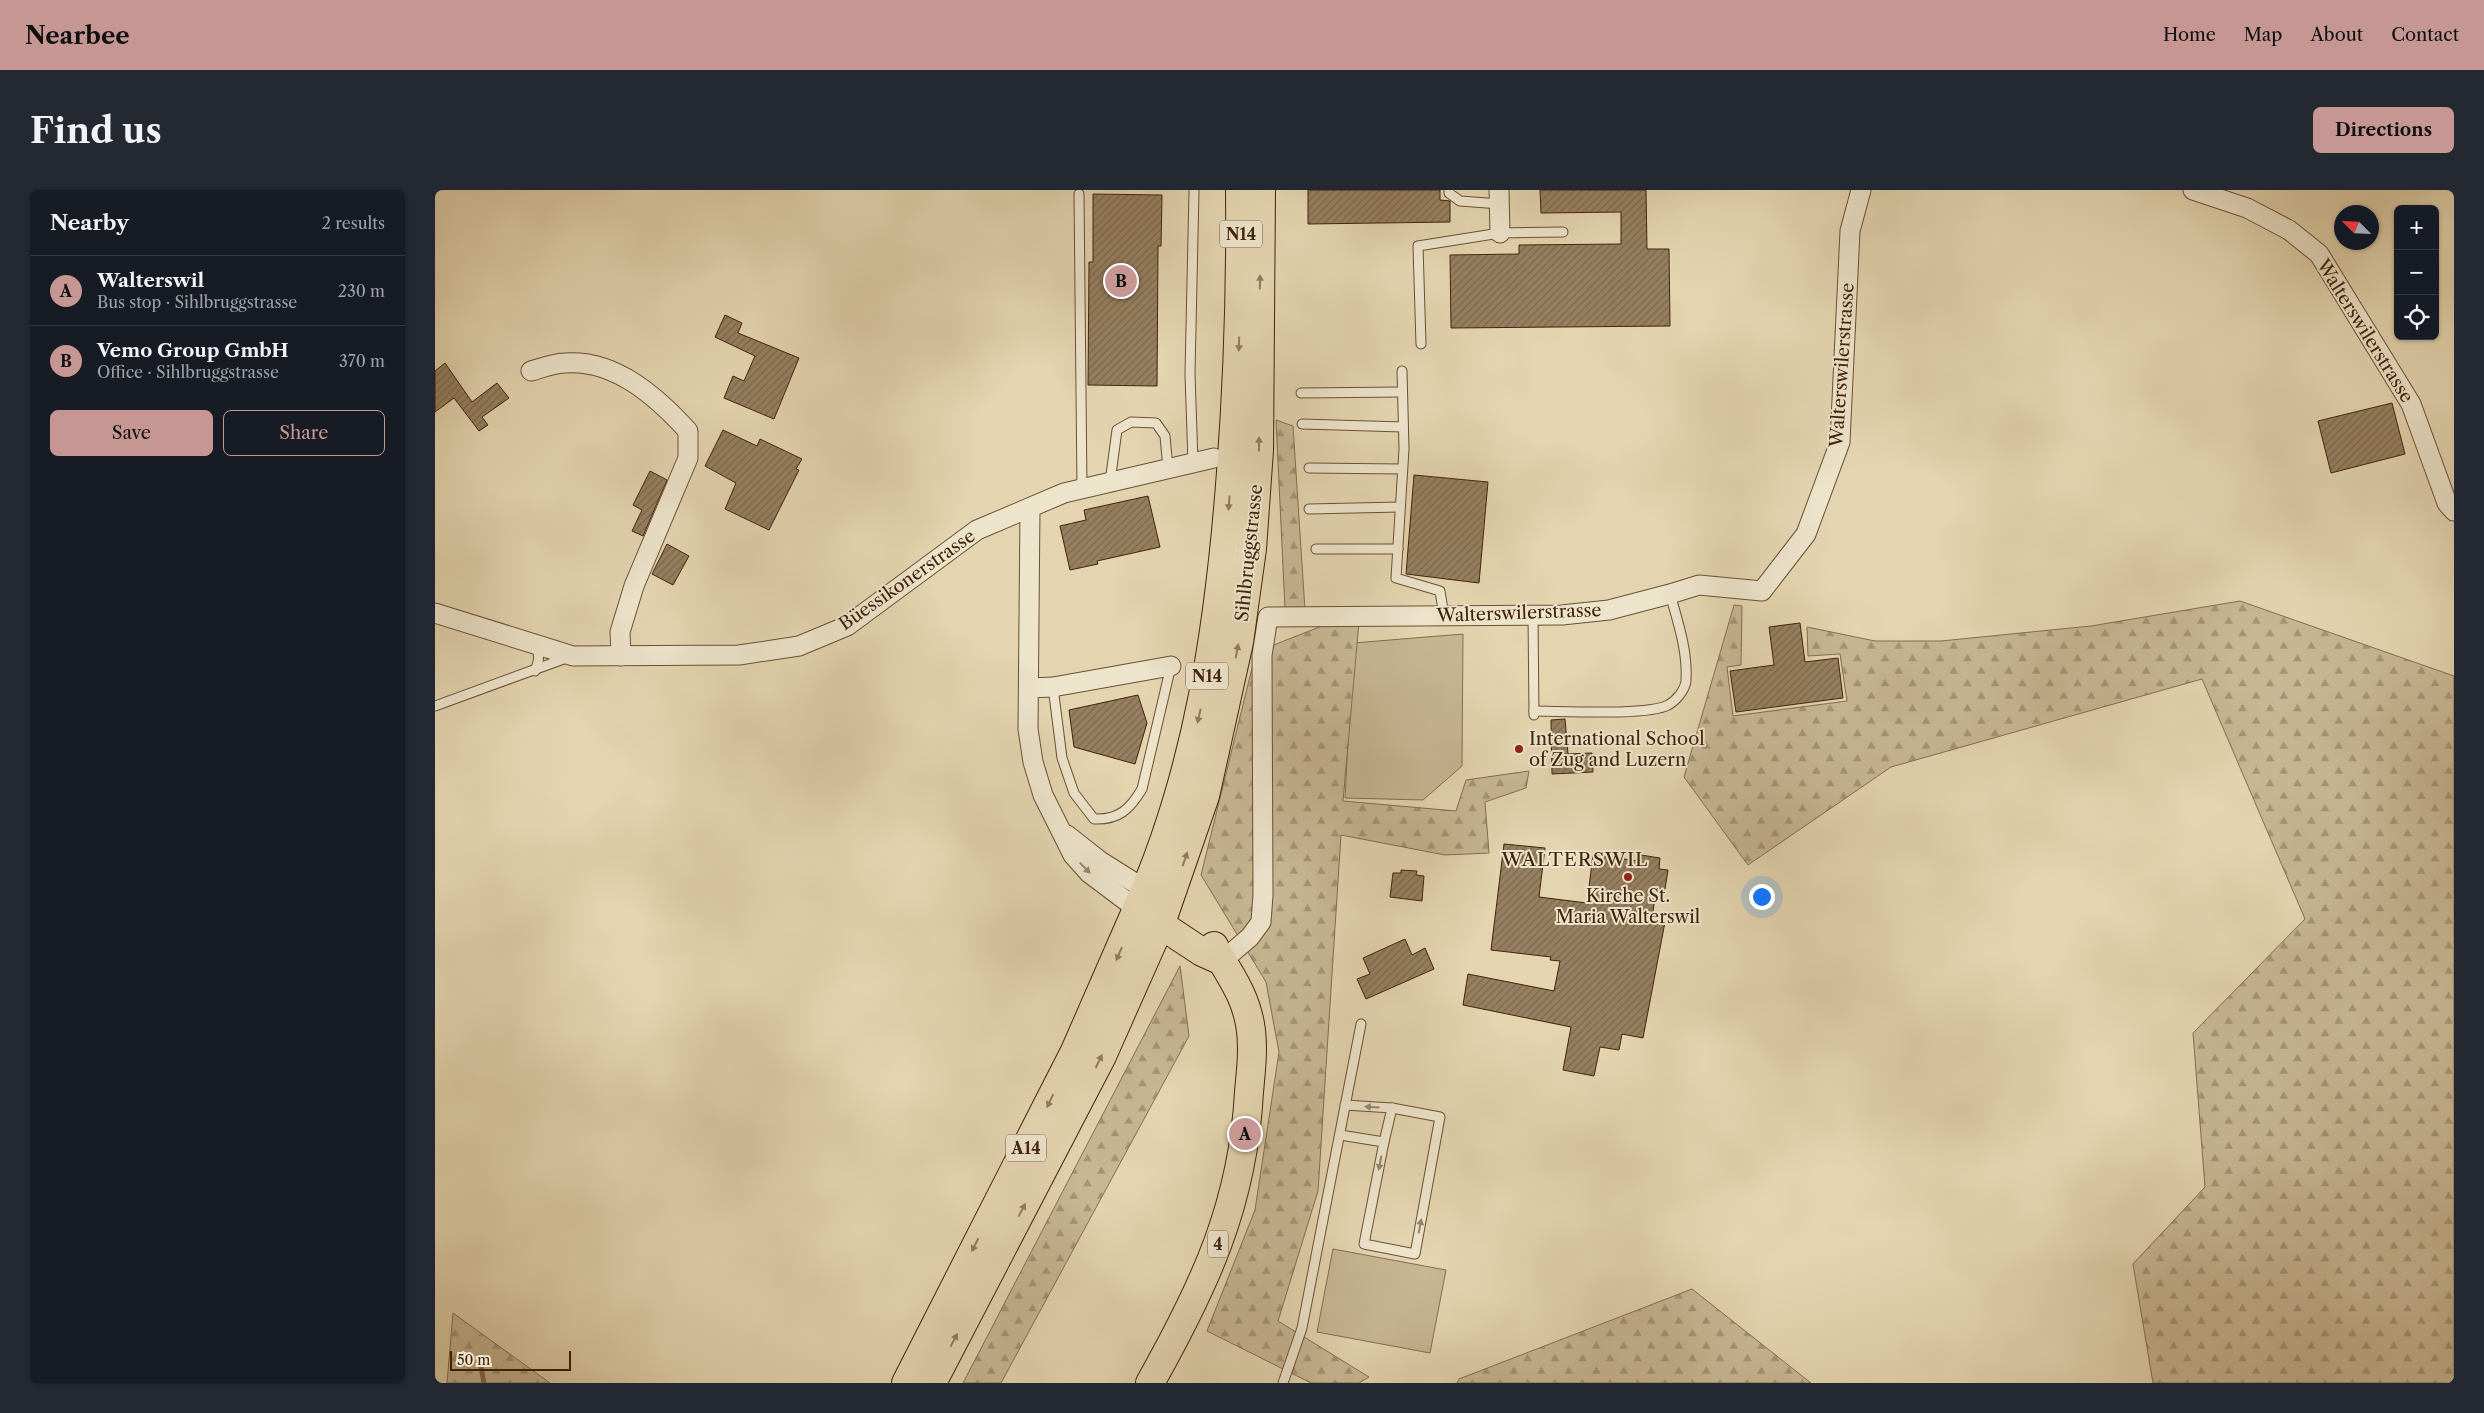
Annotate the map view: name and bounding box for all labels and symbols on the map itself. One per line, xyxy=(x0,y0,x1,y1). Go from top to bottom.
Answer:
north arrow xyxy=(2334,205,2379,250)
road number: N14 xyxy=(1220,221,1262,248)
street label: Walterswilerstrasse xyxy=(2311,254,2418,407)
pin: B xyxy=(1105,262,1137,300)
one-way arrow xyxy=(1256,274,1264,290)
street label: Walterswilerstrasse xyxy=(1825,282,1859,449)
one-way arrow xyxy=(1235,336,1243,352)
one-way arrow xyxy=(1255,436,1263,452)
street label: Sihlbruggstrasse xyxy=(1231,483,1267,623)
one-way arrow xyxy=(1224,495,1232,511)
street label: Büessikonerstrasse xyxy=(835,525,979,635)
street label: Walterswilerstrasse xyxy=(1435,599,1602,627)
one-way arrow xyxy=(1233,644,1241,659)
road number: N14 xyxy=(1186,662,1228,690)
one-way arrow xyxy=(1195,708,1203,723)
place label: International School of Zug and Luzern xyxy=(1529,728,1705,771)
marker: International School of Zug and Luzern xyxy=(1513,743,1525,755)
district label: WALTERSWIL xyxy=(1500,848,1649,871)
one-way arrow xyxy=(1182,852,1189,867)
one-way arrow xyxy=(1079,862,1091,874)
marker: Kirche St. Maria Walterswil xyxy=(1622,871,1634,883)
your location xyxy=(1749,884,1775,910)
place label: Kirche St. Maria Walterswil xyxy=(1556,885,1700,928)
one-way arrow xyxy=(1114,947,1122,961)
one-way arrow xyxy=(1095,1054,1103,1068)
one-way arrow xyxy=(1046,1094,1054,1108)
one-way arrow xyxy=(1364,1102,1380,1110)
pin: A xyxy=(1229,1115,1261,1153)
road number: A14 xyxy=(1006,1134,1046,1161)
one-way arrow xyxy=(1376,1155,1384,1170)
one-way arrow xyxy=(1018,1203,1026,1218)
one-way arrow xyxy=(1416,1219,1424,1234)
road number: 4 xyxy=(1208,1230,1228,1258)
one-way arrow xyxy=(970,1238,978,1252)
one-way arrow xyxy=(950,1332,958,1347)
scale bar xyxy=(450,1348,571,1371)

